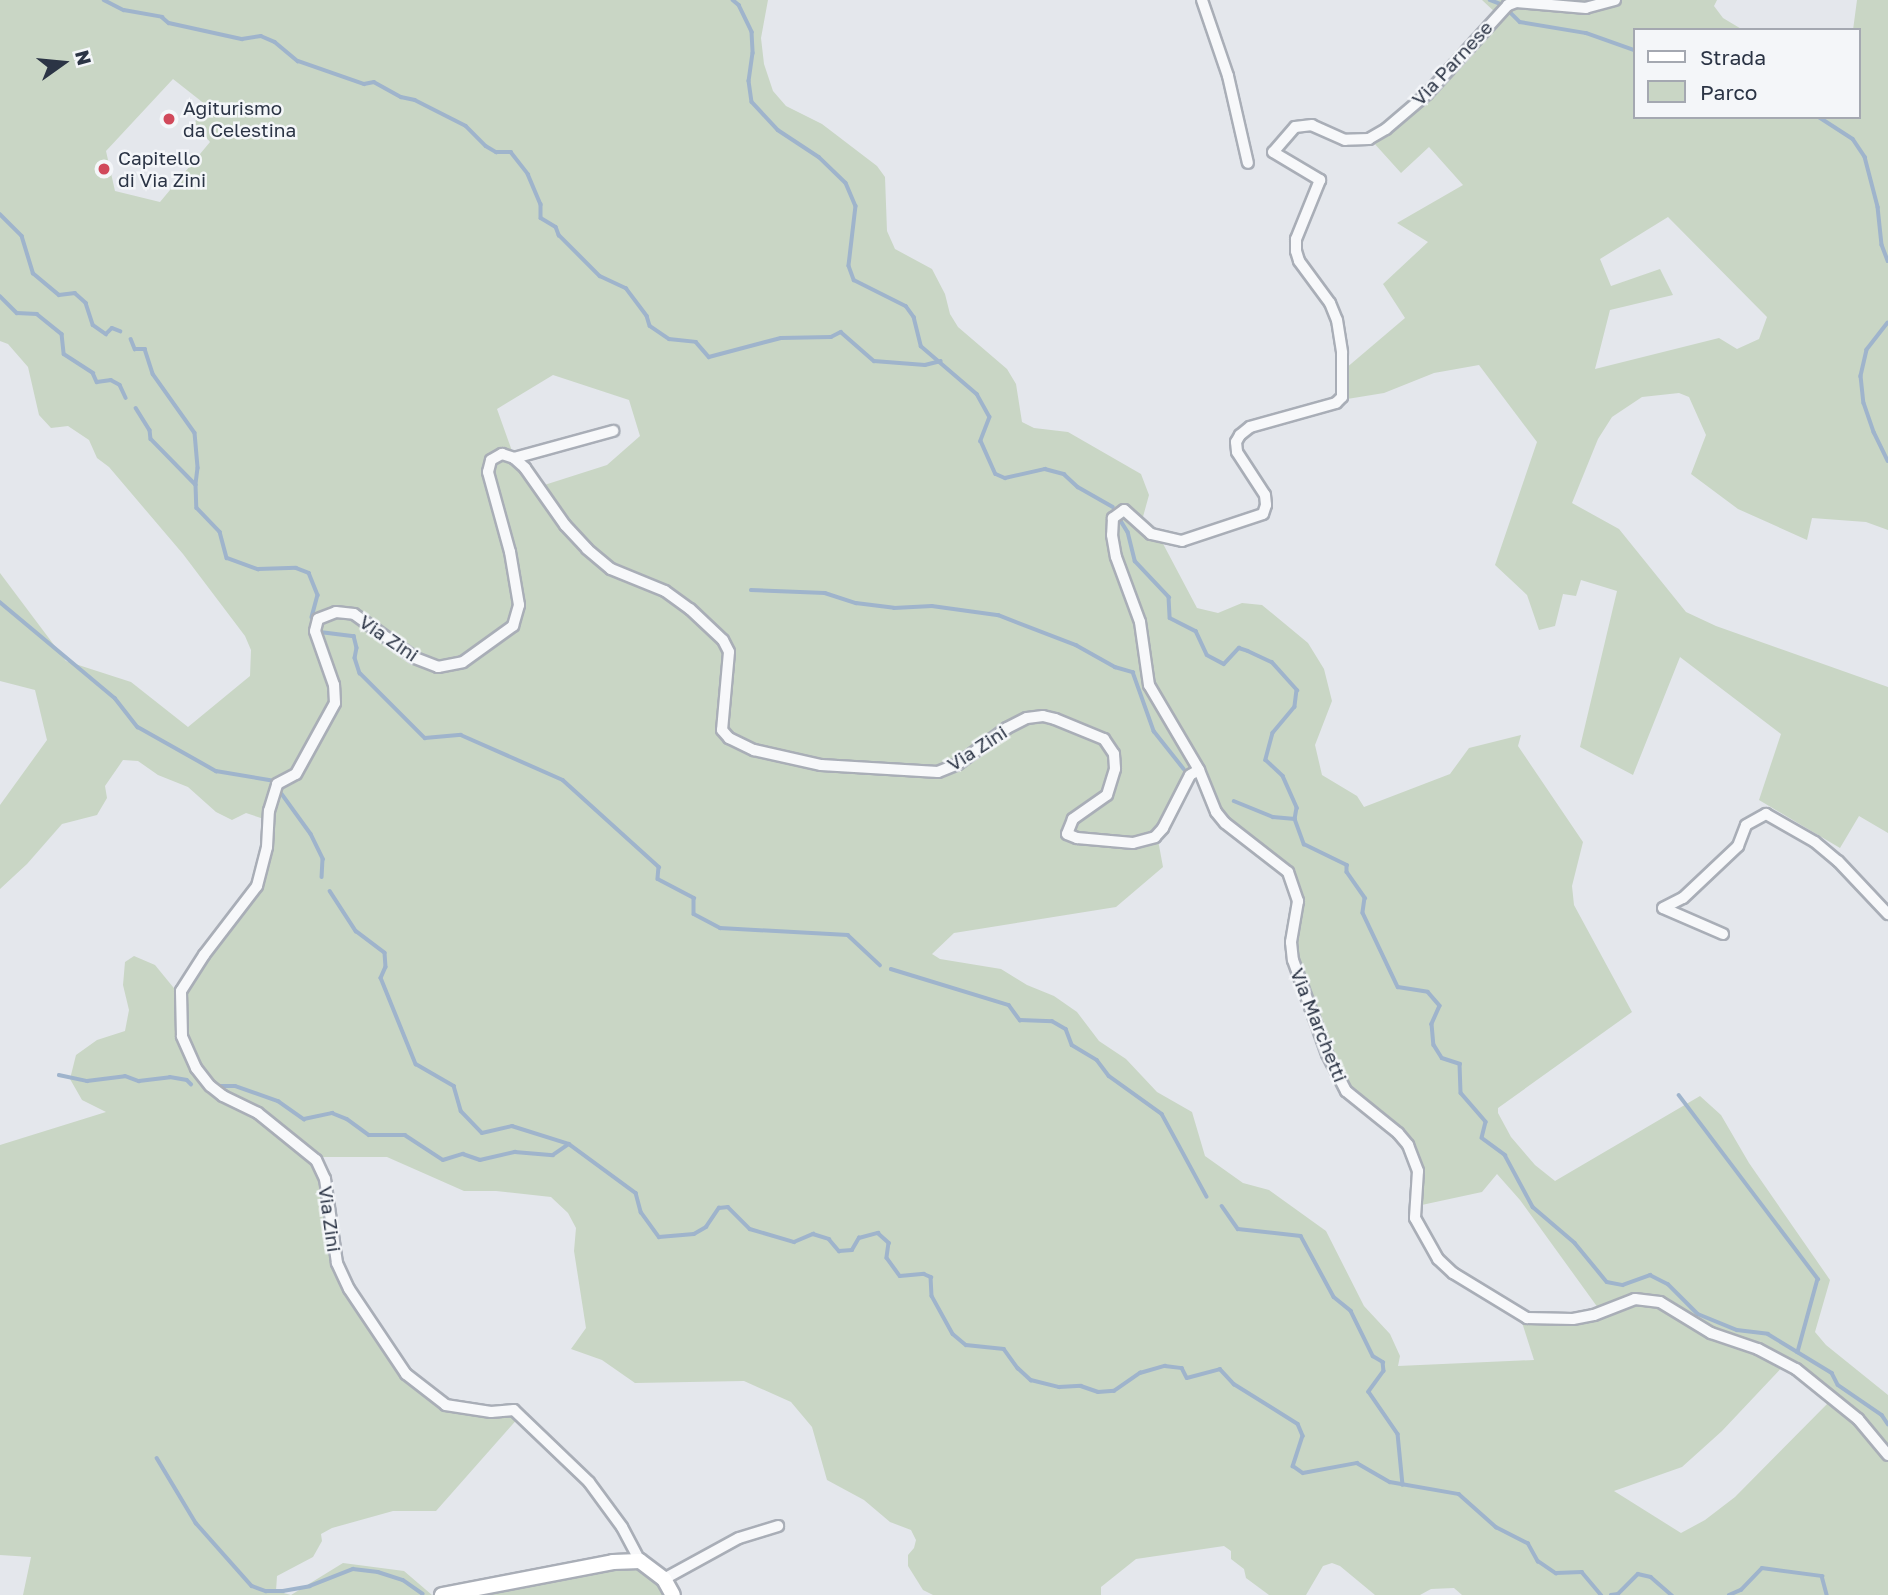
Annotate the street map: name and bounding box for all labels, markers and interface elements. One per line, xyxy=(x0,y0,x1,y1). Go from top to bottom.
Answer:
street label: Via Parnese xyxy=(1407,16,1497,110)
north arrow xyxy=(28,28,98,98)
legend xyxy=(1632,28,1860,119)
text: Strada xyxy=(1700,44,1766,70)
text: N xyxy=(71,47,97,67)
text: Parco xyxy=(1700,79,1757,105)
place label: Agiturismo da Celestina xyxy=(183,97,296,141)
marker: Agiturismo da Celestina xyxy=(161,111,177,127)
place label: Capitello di Via Zini xyxy=(118,147,206,191)
marker: Capitello di Via Zini xyxy=(96,161,112,177)
street label: Via Zini xyxy=(355,610,423,666)
street label: Via Zini xyxy=(943,720,1011,776)
street label: Via Marchetti xyxy=(1286,965,1352,1085)
street label: Via Zini xyxy=(314,1184,346,1254)

